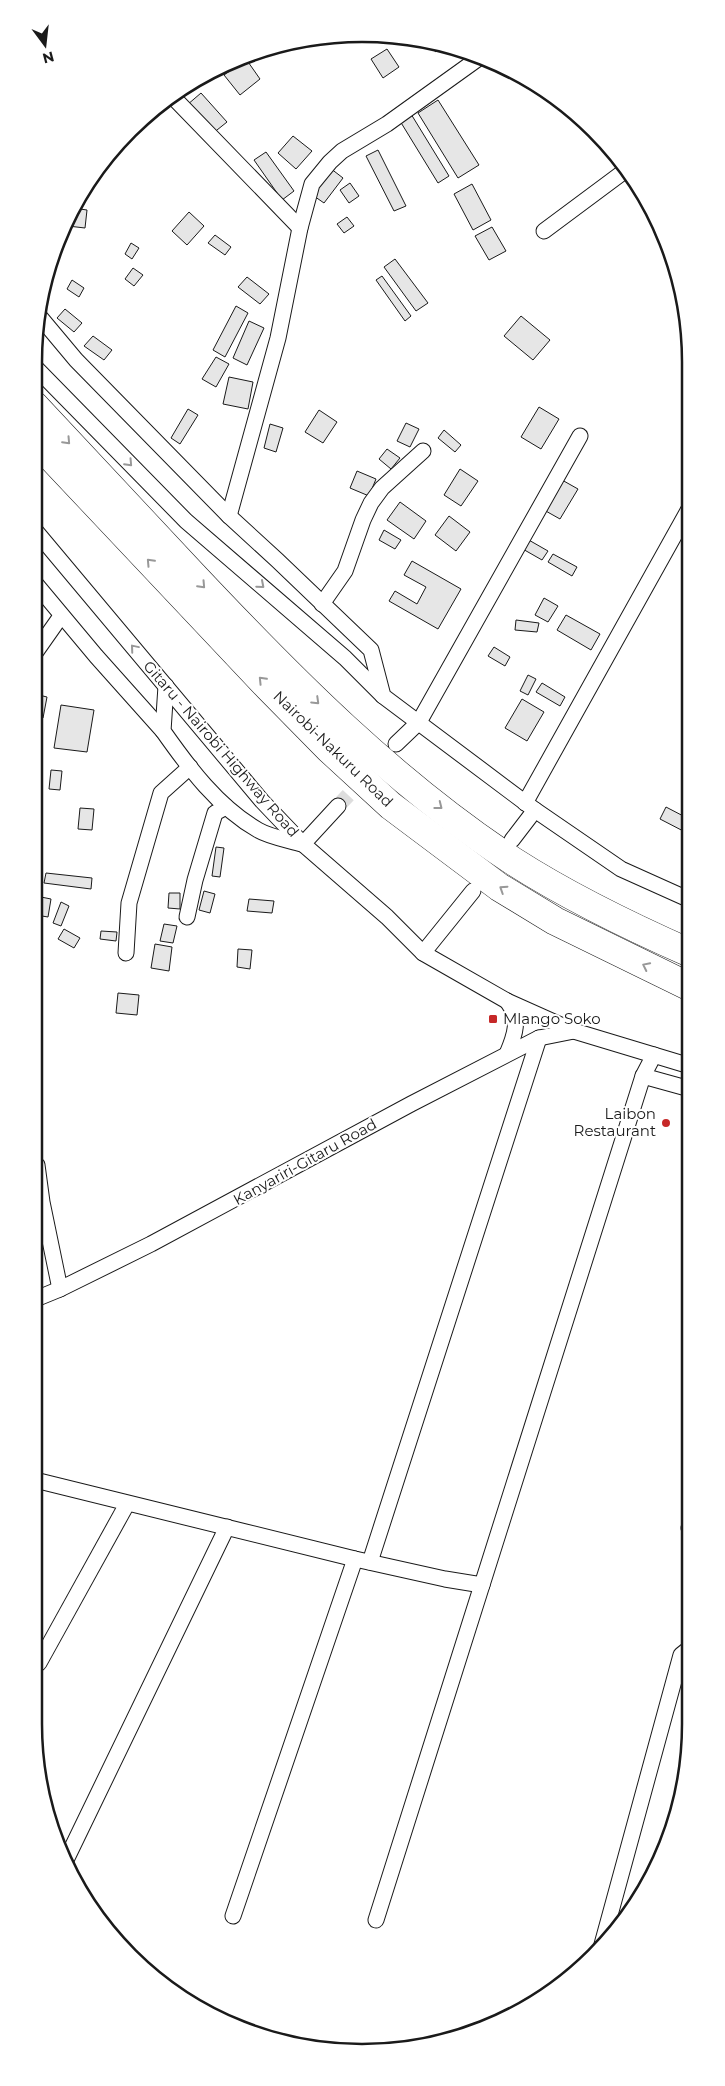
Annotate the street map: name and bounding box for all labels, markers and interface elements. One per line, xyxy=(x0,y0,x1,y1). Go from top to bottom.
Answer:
north arrow xyxy=(20,20,70,70)
text: N xyxy=(41,47,56,68)
one-way arrow xyxy=(61,435,70,444)
one-way arrow xyxy=(123,458,132,467)
one-way arrow xyxy=(147,559,156,568)
one-way arrow xyxy=(196,579,205,588)
one-way arrow xyxy=(256,579,265,588)
one-way arrow xyxy=(131,645,140,654)
street label: Gitaru - Nairobi Highway Road xyxy=(140,657,303,841)
one-way arrow xyxy=(259,677,268,686)
street label: Nairobi-Nakuru Road xyxy=(269,686,397,811)
one-way arrow xyxy=(311,695,320,704)
one-way arrow xyxy=(434,801,443,810)
one-way arrow xyxy=(499,886,509,895)
one-way arrow xyxy=(642,962,651,972)
place label: Mlango Soko xyxy=(503,1009,601,1028)
marker: Mlango Soko xyxy=(487,1013,499,1025)
place label: Laibon Restaurant xyxy=(574,1104,656,1140)
street label: Kanyariri-Gitaru Road xyxy=(230,1114,380,1209)
marker: Laibon Restaurant xyxy=(660,1117,672,1129)

